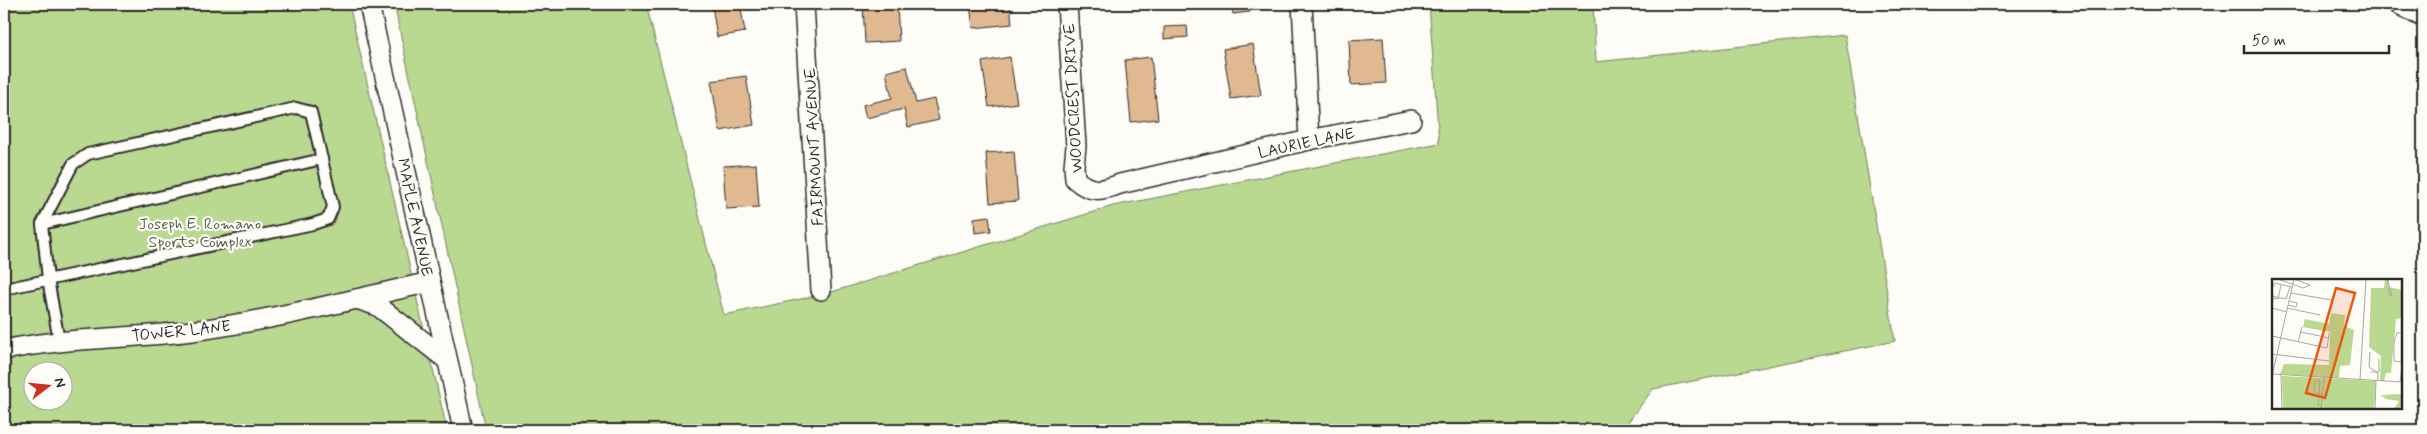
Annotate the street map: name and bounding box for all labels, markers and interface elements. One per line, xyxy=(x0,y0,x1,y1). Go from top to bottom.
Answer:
street label: WOODCREST DRIVE xyxy=(1059,22,1088,173)
scale bar xyxy=(2244,22,2390,54)
text: 50 m xyxy=(2252,31,2286,51)
street label: FAIRMOUNT AVENUE xyxy=(800,67,829,227)
street label: LAURIE LANE xyxy=(1256,123,1357,164)
street label: MAPLE AVENUE xyxy=(392,156,437,278)
park label: Joseph E. Romano Sports Complex xyxy=(139,214,261,253)
inset map xyxy=(2272,279,2402,409)
street label: TOWER LANE xyxy=(131,316,232,347)
north arrow xyxy=(22,362,72,412)
text: N xyxy=(50,376,69,390)

